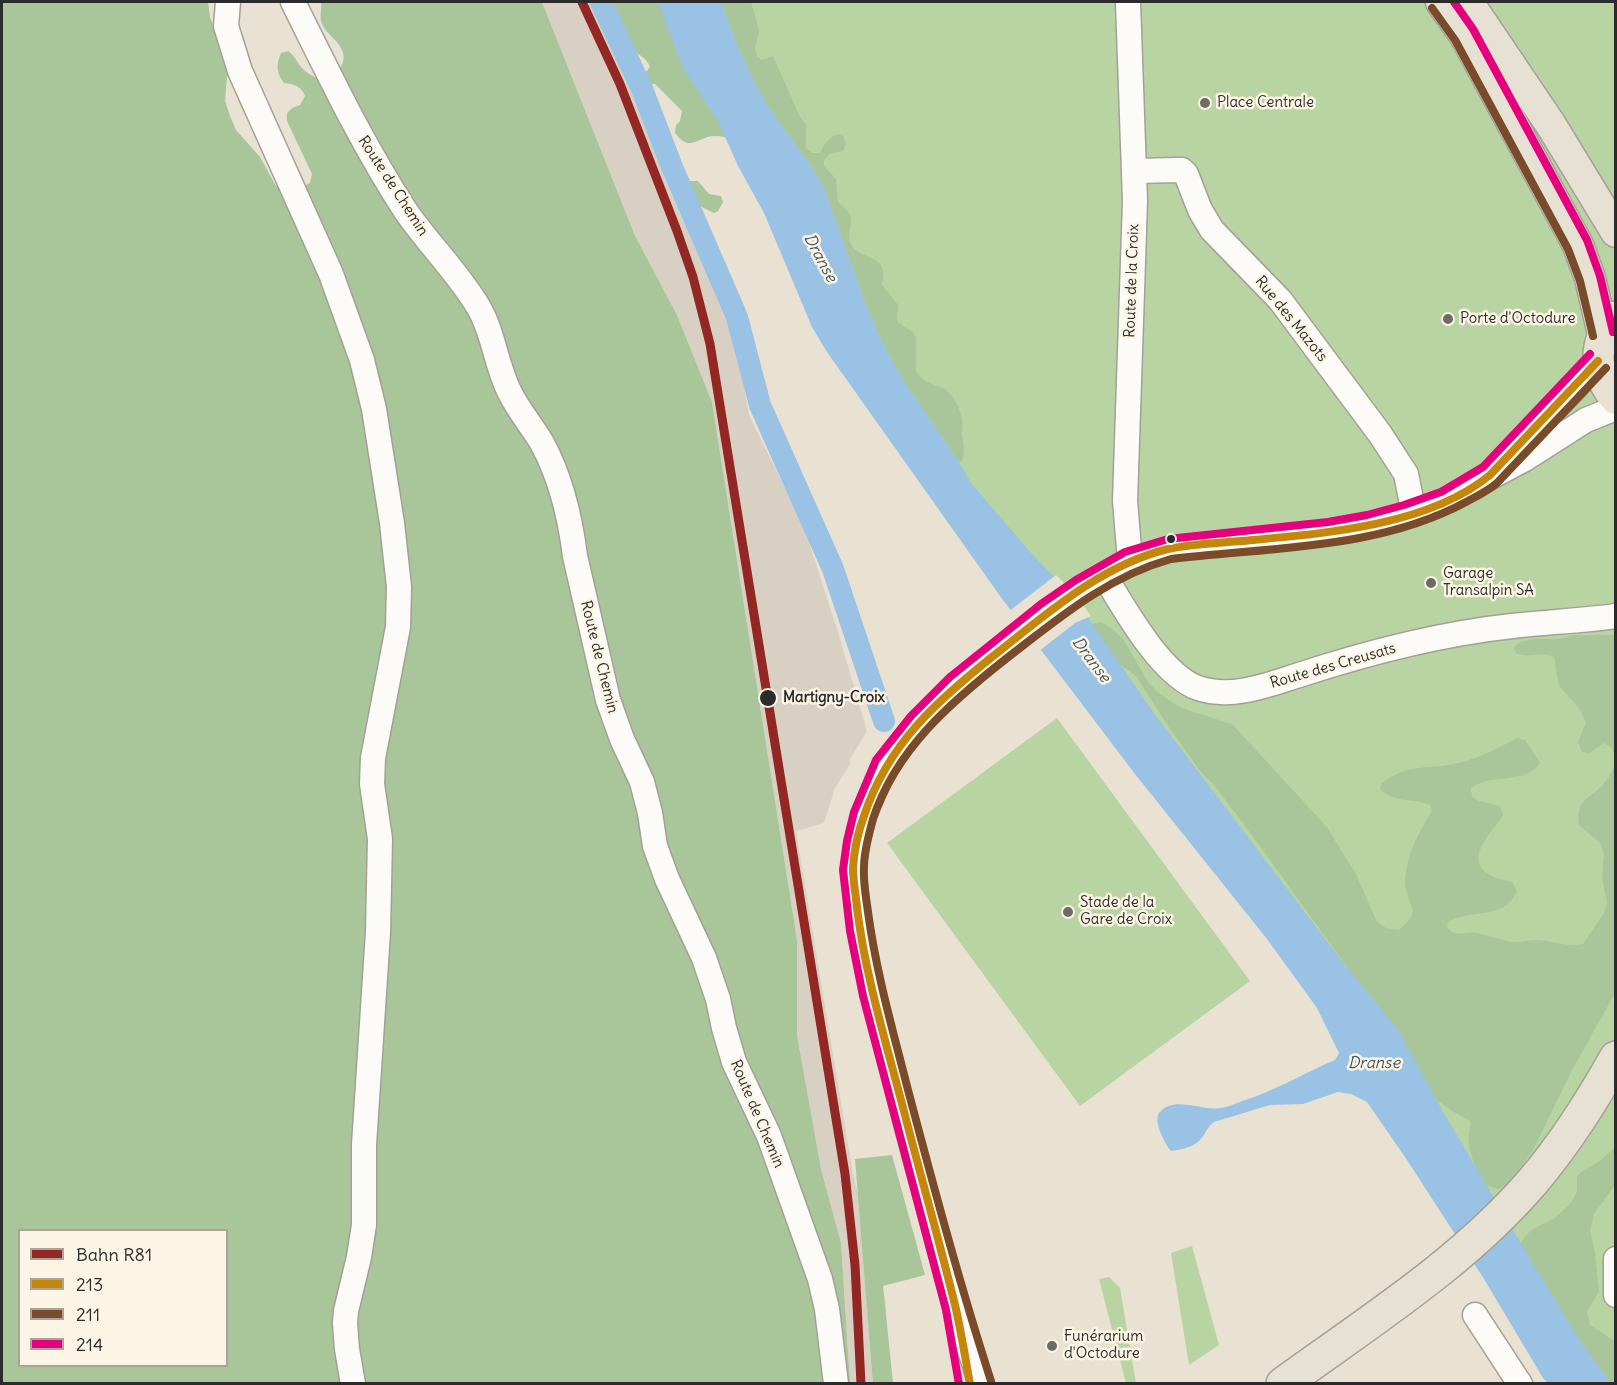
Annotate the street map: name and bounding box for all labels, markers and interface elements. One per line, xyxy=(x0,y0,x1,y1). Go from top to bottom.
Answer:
place label: Place Centrale xyxy=(1217,94,1314,112)
marker: Place Centrale xyxy=(1198,96,1212,110)
street label: Route de Chemin xyxy=(354,133,432,239)
street label: Route de la Croix xyxy=(1121,224,1143,338)
water label: Dranse xyxy=(799,231,841,285)
street label: Rue des Mazots xyxy=(1251,273,1331,365)
place label: Porte d'Octodure xyxy=(1460,310,1576,328)
marker: Porte d'Octodure xyxy=(1441,312,1455,326)
unlabelled marker xyxy=(1165,533,1177,545)
place label: Garage Transalpin SA xyxy=(1443,565,1534,600)
marker: Garage Transalpin SA xyxy=(1424,576,1438,590)
street label: Route de Chemin xyxy=(576,599,622,715)
water label: Dranse xyxy=(1068,633,1114,687)
street label: Route des Creusats xyxy=(1268,639,1398,693)
marker: Martigny-Croix xyxy=(758,688,778,708)
place label: Martigny-Croix xyxy=(783,689,885,707)
place label: Stade de la Gare de Croix xyxy=(1080,894,1172,929)
marker: Stade de la Gare de Croix xyxy=(1061,905,1075,919)
water label: Dranse xyxy=(1348,1053,1400,1073)
street label: Route de Chemin xyxy=(726,1057,788,1171)
legend xyxy=(18,1229,228,1367)
text: Bahn R81 xyxy=(76,1243,152,1266)
text: 213 xyxy=(76,1273,103,1296)
text: 211 xyxy=(76,1303,100,1326)
place label: Funérarium d'Octodure xyxy=(1064,1328,1143,1363)
text: 214 xyxy=(76,1333,103,1356)
marker: Funérarium d'Octodure xyxy=(1045,1339,1059,1353)

